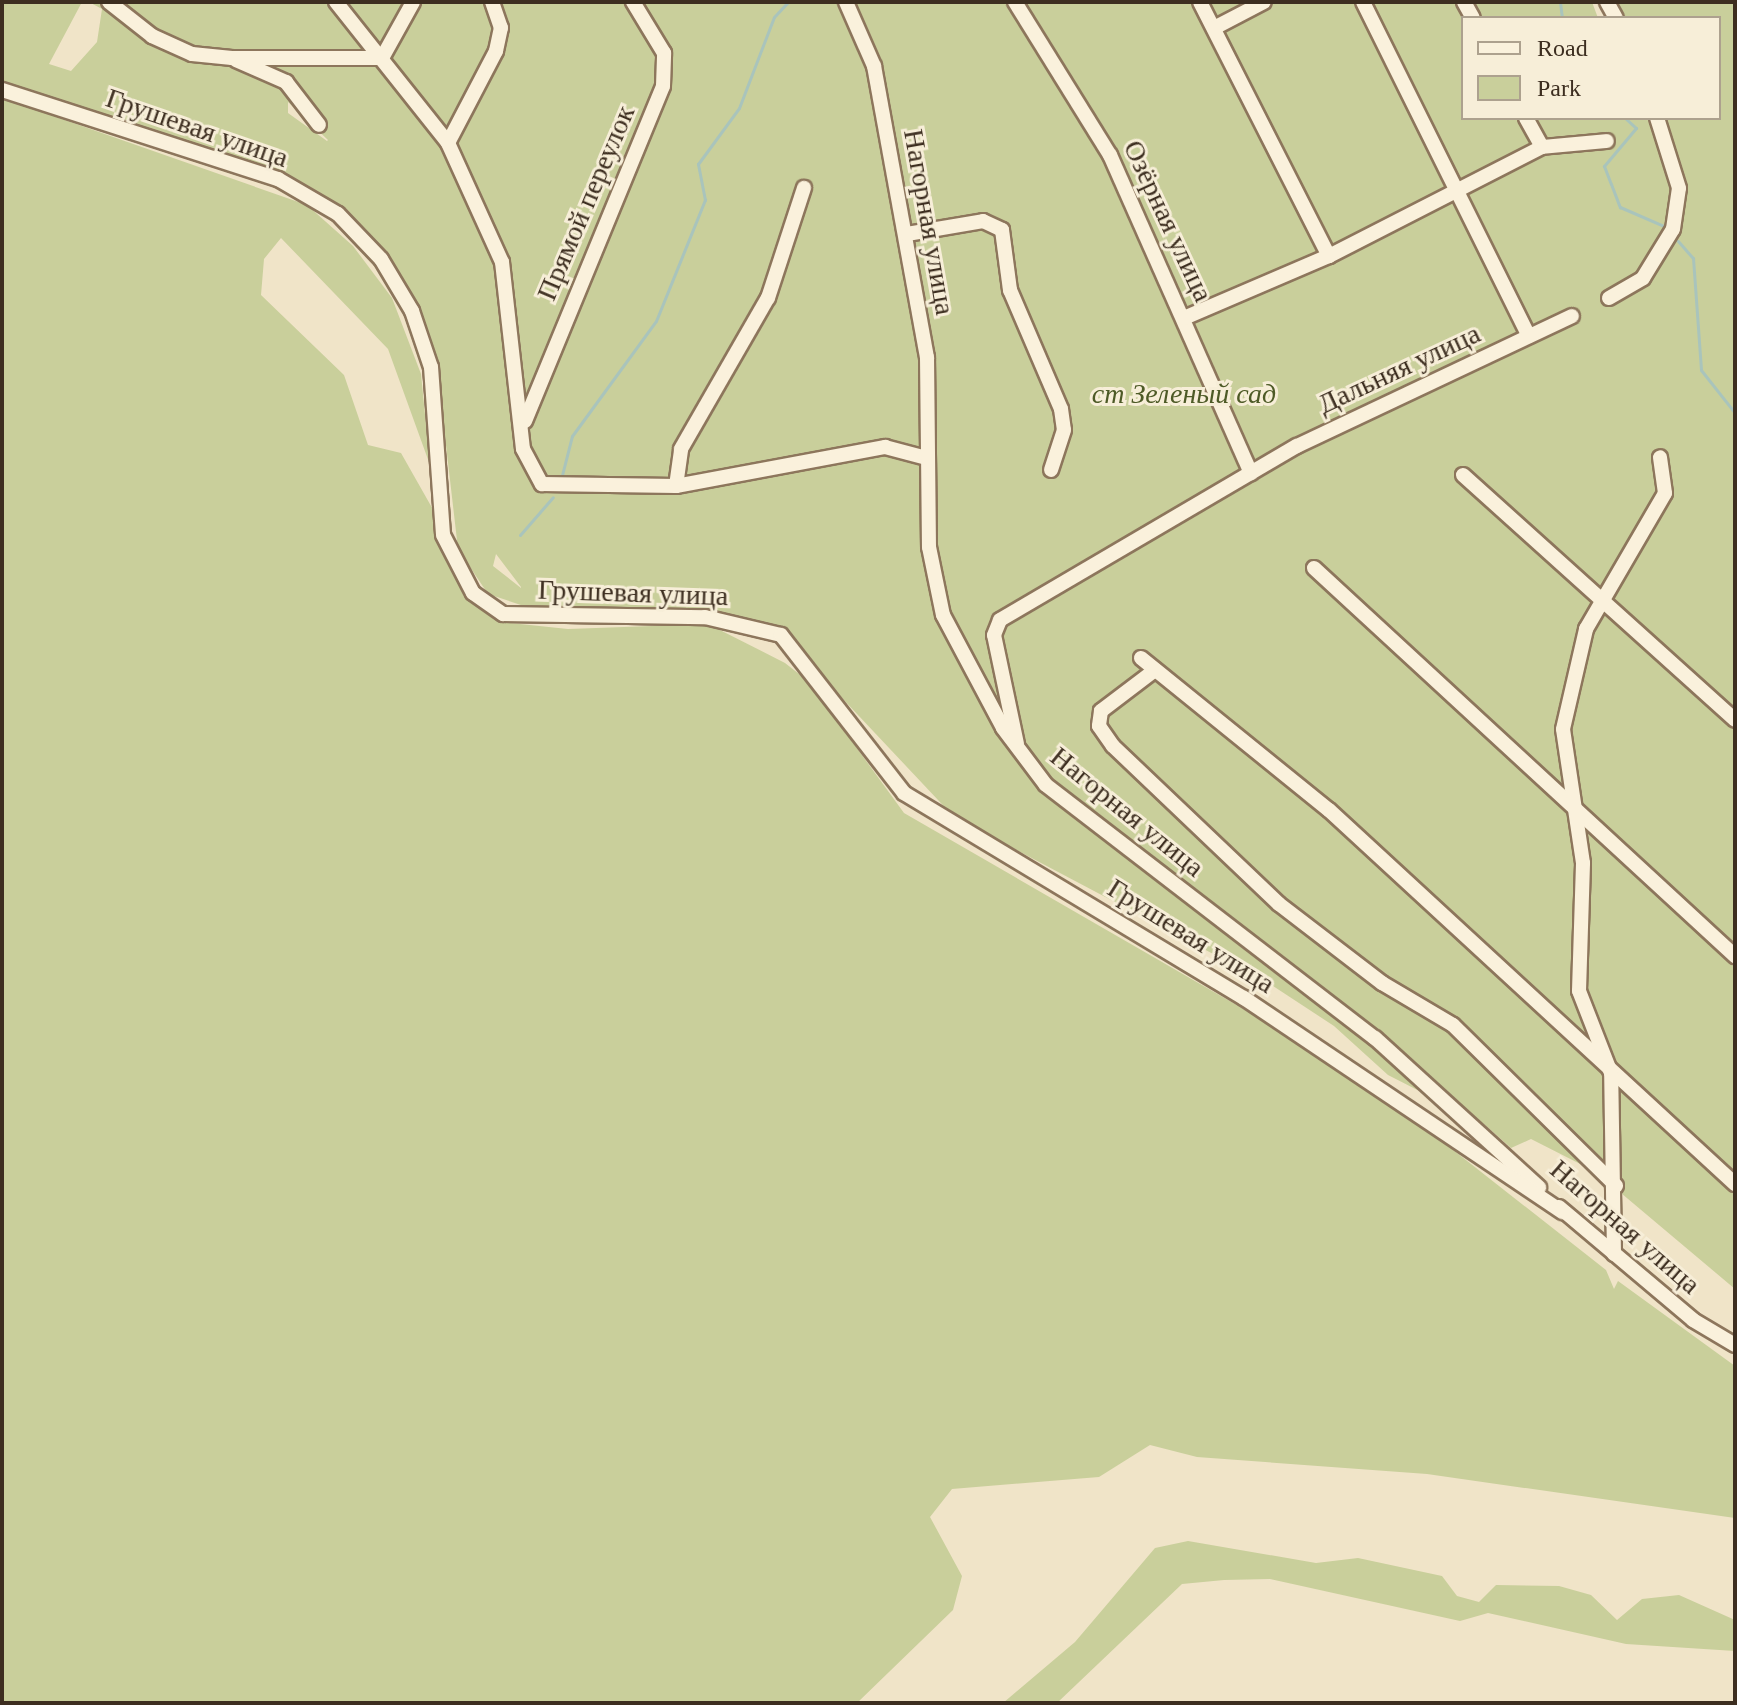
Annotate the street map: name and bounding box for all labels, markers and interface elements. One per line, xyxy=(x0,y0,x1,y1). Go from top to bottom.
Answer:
legend xyxy=(1461,16,1721,120)
text: Road xyxy=(1537,35,1588,61)
text: Park xyxy=(1537,75,1581,101)
street label: Грушевая улица xyxy=(102,81,292,175)
street label: Прямой переулок xyxy=(530,101,642,305)
street label: Нагорная улица xyxy=(896,127,962,317)
street label: Озёрная улица xyxy=(1116,135,1220,307)
street label: Дальняя улица xyxy=(1312,317,1486,421)
park label: ст Зеленый сад xyxy=(1092,377,1276,411)
street label: Грушевая улица xyxy=(537,573,729,613)
street label: Нагорная улица xyxy=(1043,740,1211,884)
street label: Грушевая улица xyxy=(1101,871,1281,1001)
street label: Нагорная улица xyxy=(1543,1153,1707,1301)

